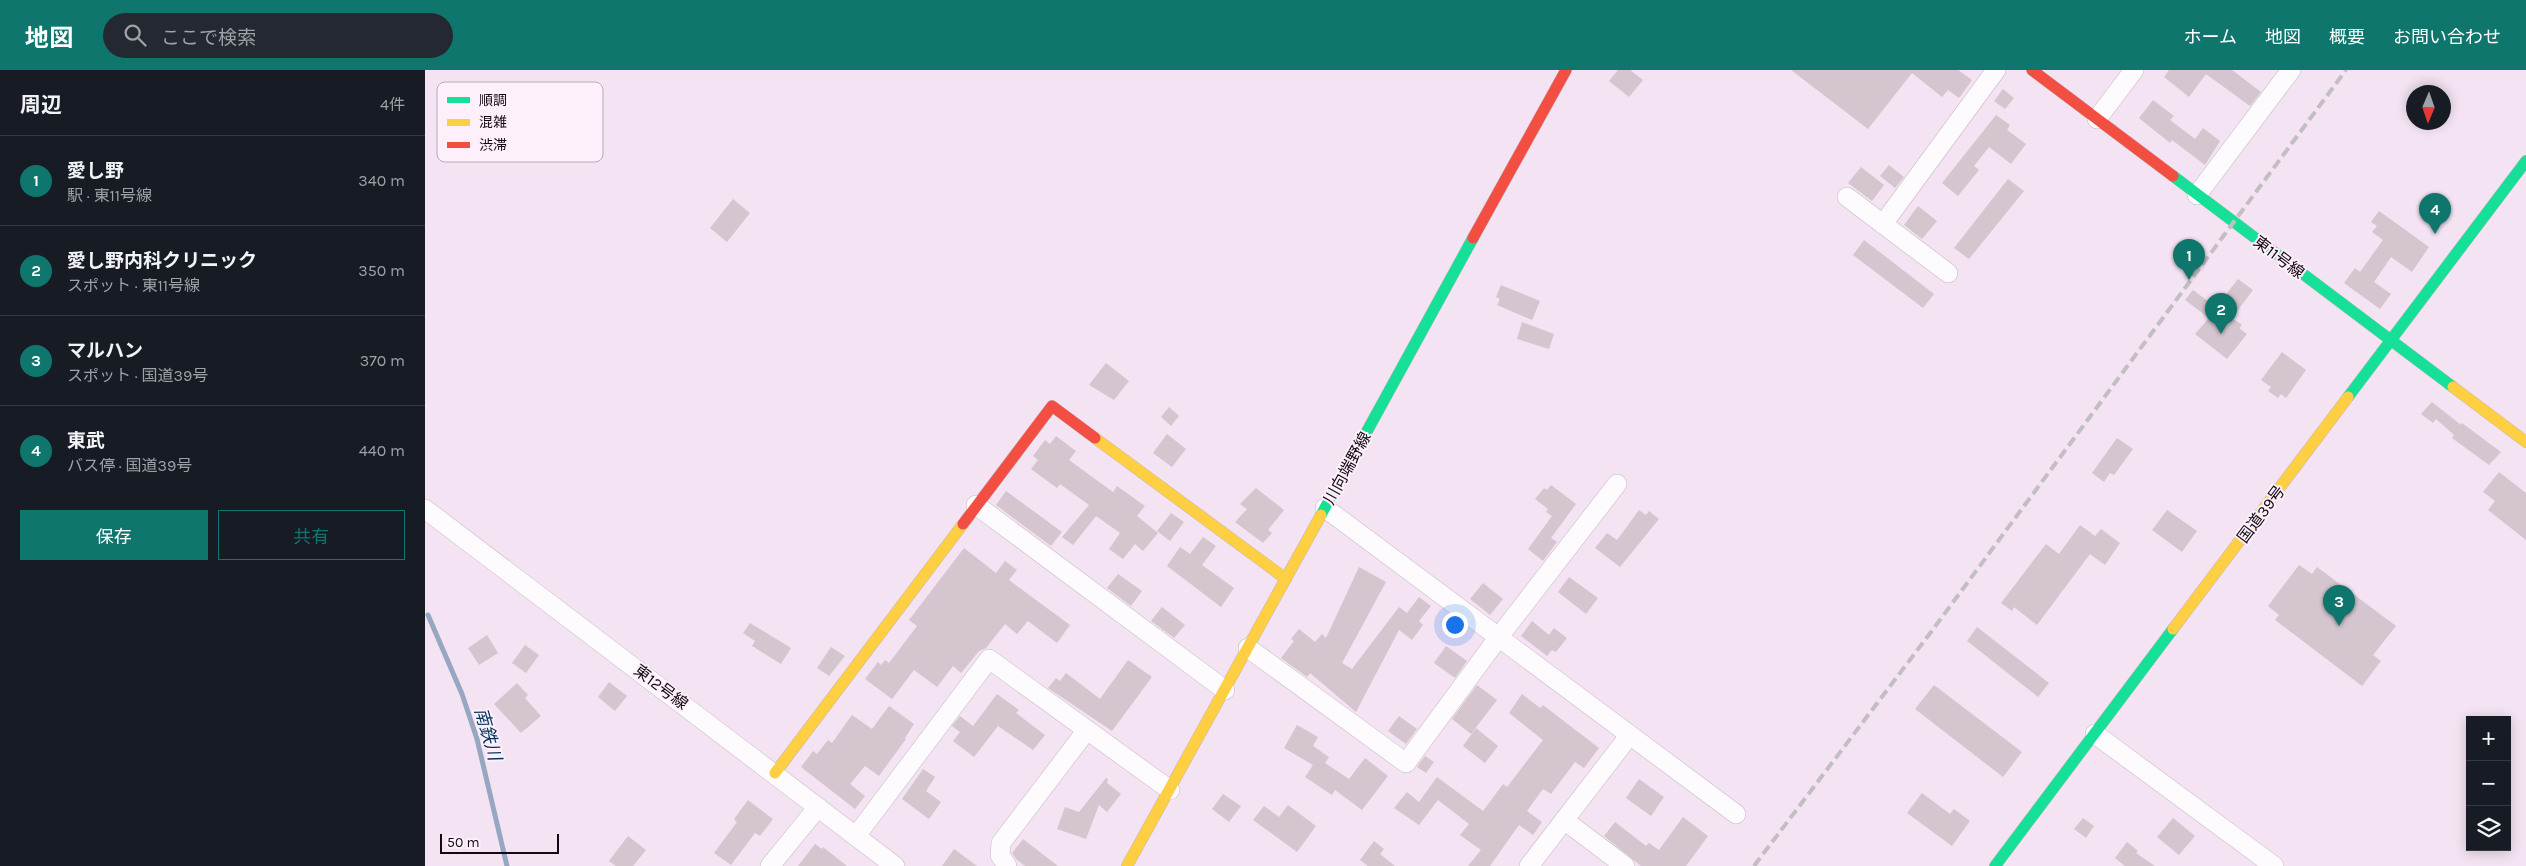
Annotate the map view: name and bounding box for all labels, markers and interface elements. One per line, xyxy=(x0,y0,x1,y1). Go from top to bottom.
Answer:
search box xyxy=(103,13,453,58)
icon: search xyxy=(121,21,149,49)
text: 地図 xyxy=(25,24,73,52)
text: ホーム xyxy=(2184,26,2237,48)
text: 地図 xyxy=(2265,26,2301,48)
text: 概要 xyxy=(2329,26,2365,48)
text: お問い合わせ xyxy=(2393,26,2501,48)
text: ここで検索 xyxy=(161,27,256,49)
legend xyxy=(437,82,603,162)
north arrow xyxy=(2406,85,2451,130)
text: 順調 xyxy=(479,92,507,109)
text: 周辺 xyxy=(20,93,62,117)
text: 4件 xyxy=(380,95,405,114)
text: 混雑 xyxy=(479,114,507,131)
text: 渋滞 xyxy=(479,137,507,154)
text: 愛し野 xyxy=(67,160,124,182)
text: 1 xyxy=(33,171,39,190)
text: 340 m xyxy=(358,171,405,190)
text: 駅 · 東11号線 xyxy=(67,186,152,205)
pin: 4 xyxy=(2419,193,2451,234)
street label: 東11号線 xyxy=(2250,232,2308,282)
pin: 1 xyxy=(2173,239,2205,280)
text: 愛し野内科クリニック xyxy=(67,250,257,272)
text: 2 xyxy=(31,261,41,280)
text: 350 m xyxy=(358,261,405,280)
text: スポット · 東11号線 xyxy=(67,276,200,295)
pin: 2 xyxy=(2205,293,2237,334)
text: マルハン xyxy=(67,340,143,362)
text: 3 xyxy=(31,351,41,370)
text: 370 m xyxy=(360,351,405,370)
text: スポット · 国道39号 xyxy=(67,366,208,385)
street label: 川向端野線 xyxy=(1319,428,1375,508)
text: 東武 xyxy=(67,430,105,452)
text: 4 xyxy=(31,441,41,460)
text: 440 m xyxy=(359,441,405,460)
text: バス停 · 国道39号 xyxy=(67,456,192,475)
street label: 国道39号 xyxy=(2233,482,2289,546)
button: 保存 xyxy=(20,510,208,560)
button: 共有 xyxy=(218,510,405,560)
pin: 3 xyxy=(2323,585,2355,626)
your location xyxy=(1442,612,1468,638)
street label: 東12号線 xyxy=(630,661,692,713)
water label: 南鉄川 xyxy=(470,705,507,765)
map controls xyxy=(2466,716,2511,851)
button: + xyxy=(2466,716,2511,761)
button: − xyxy=(2466,761,2511,806)
button: layers xyxy=(2466,806,2511,851)
scale bar xyxy=(440,831,559,854)
text: 50 m xyxy=(447,834,480,851)

